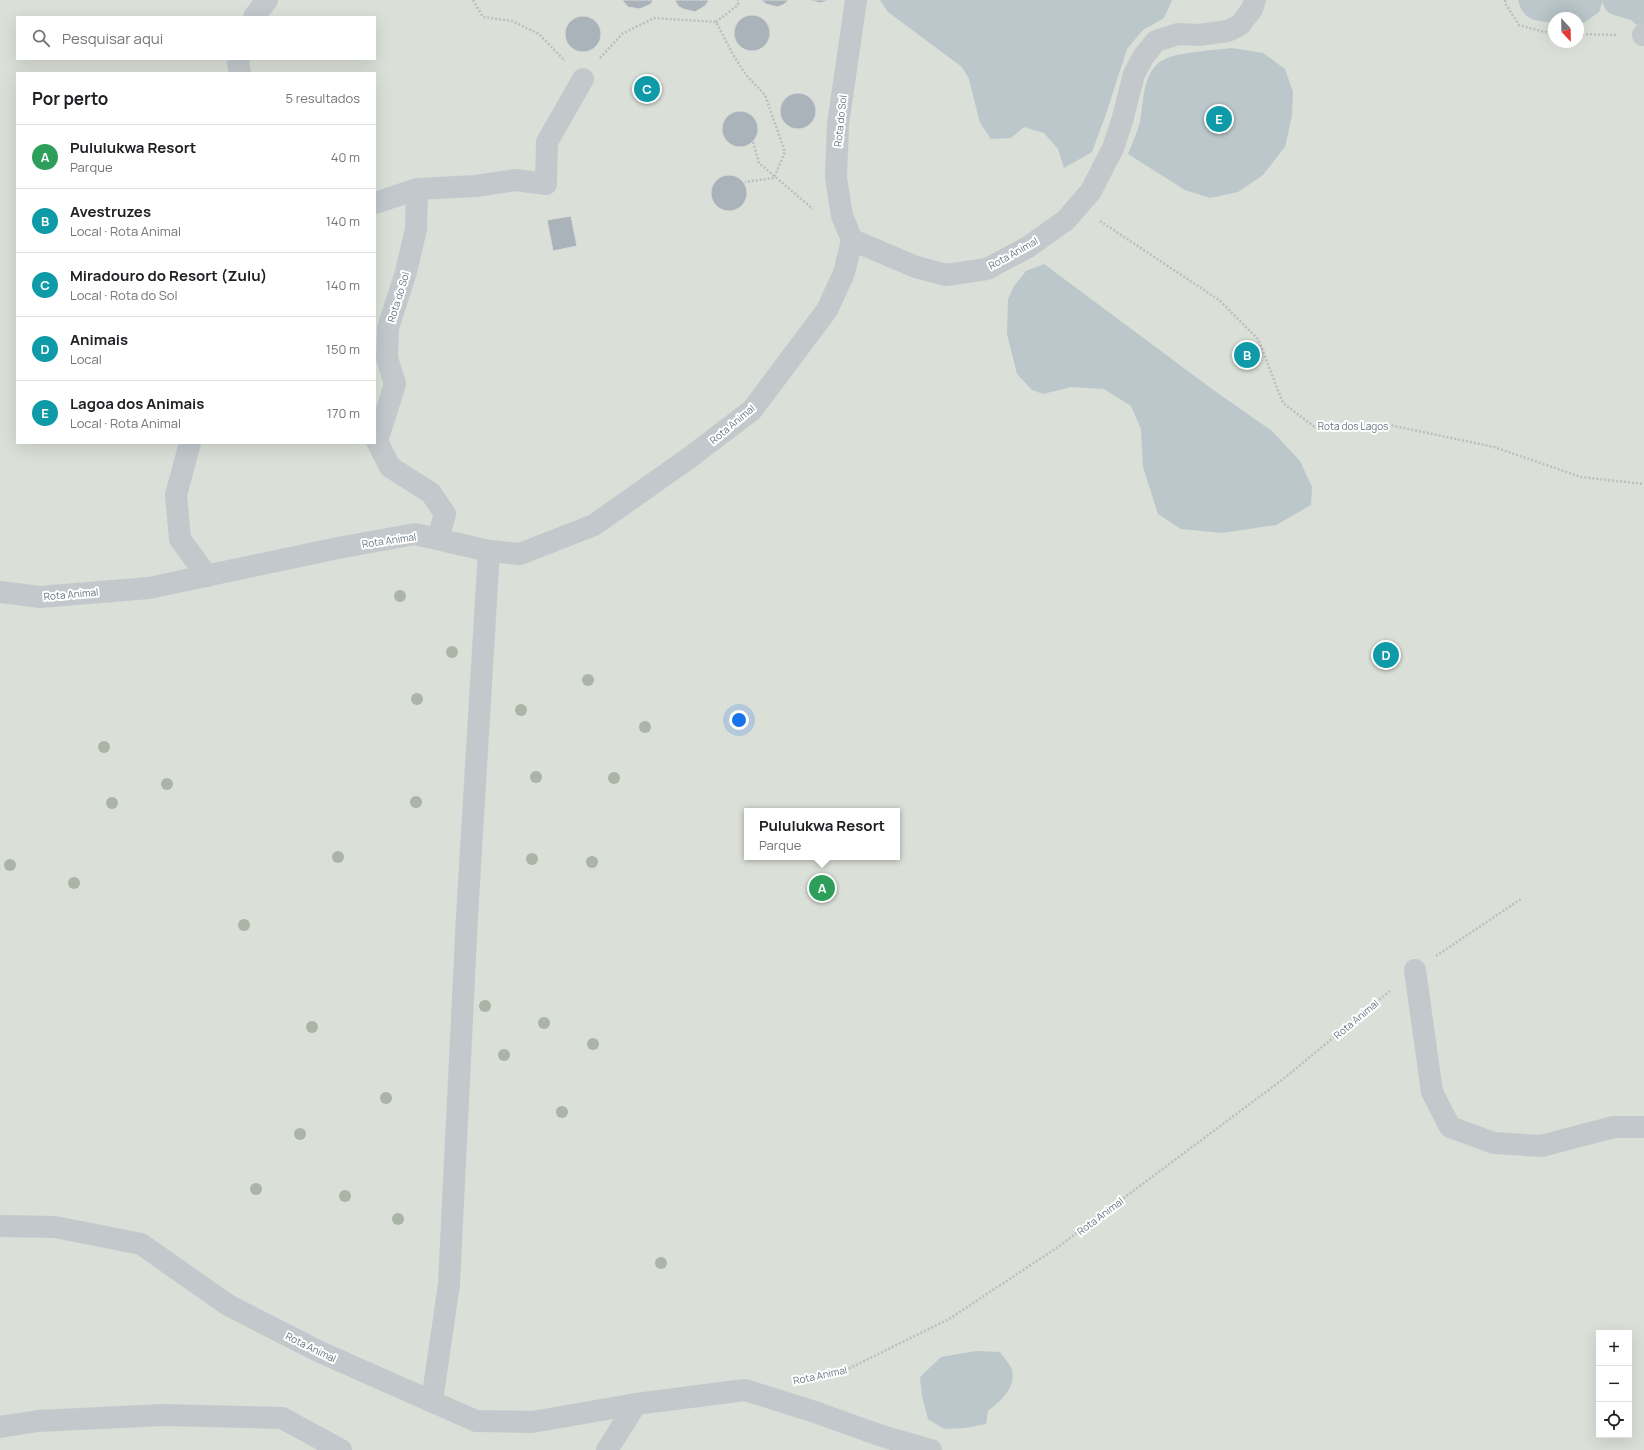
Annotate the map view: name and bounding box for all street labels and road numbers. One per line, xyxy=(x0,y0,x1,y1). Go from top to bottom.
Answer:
street label: Rota do Sol xyxy=(830,94,850,148)
street label: Rota Animal xyxy=(986,234,1040,272)
street label: Rota do Sol xyxy=(384,270,412,324)
street label: Rota Animal xyxy=(707,401,757,447)
street label: Rota dos Lagos xyxy=(1318,419,1388,433)
street label: Rota Animal xyxy=(361,529,417,551)
street label: Rota Animal xyxy=(43,585,99,603)
street label: Rota Animal xyxy=(1331,996,1381,1042)
street label: Rota Animal xyxy=(1074,1194,1126,1238)
street label: Rota Animal xyxy=(283,1329,339,1365)
street label: Rota Animal xyxy=(792,1362,848,1388)

